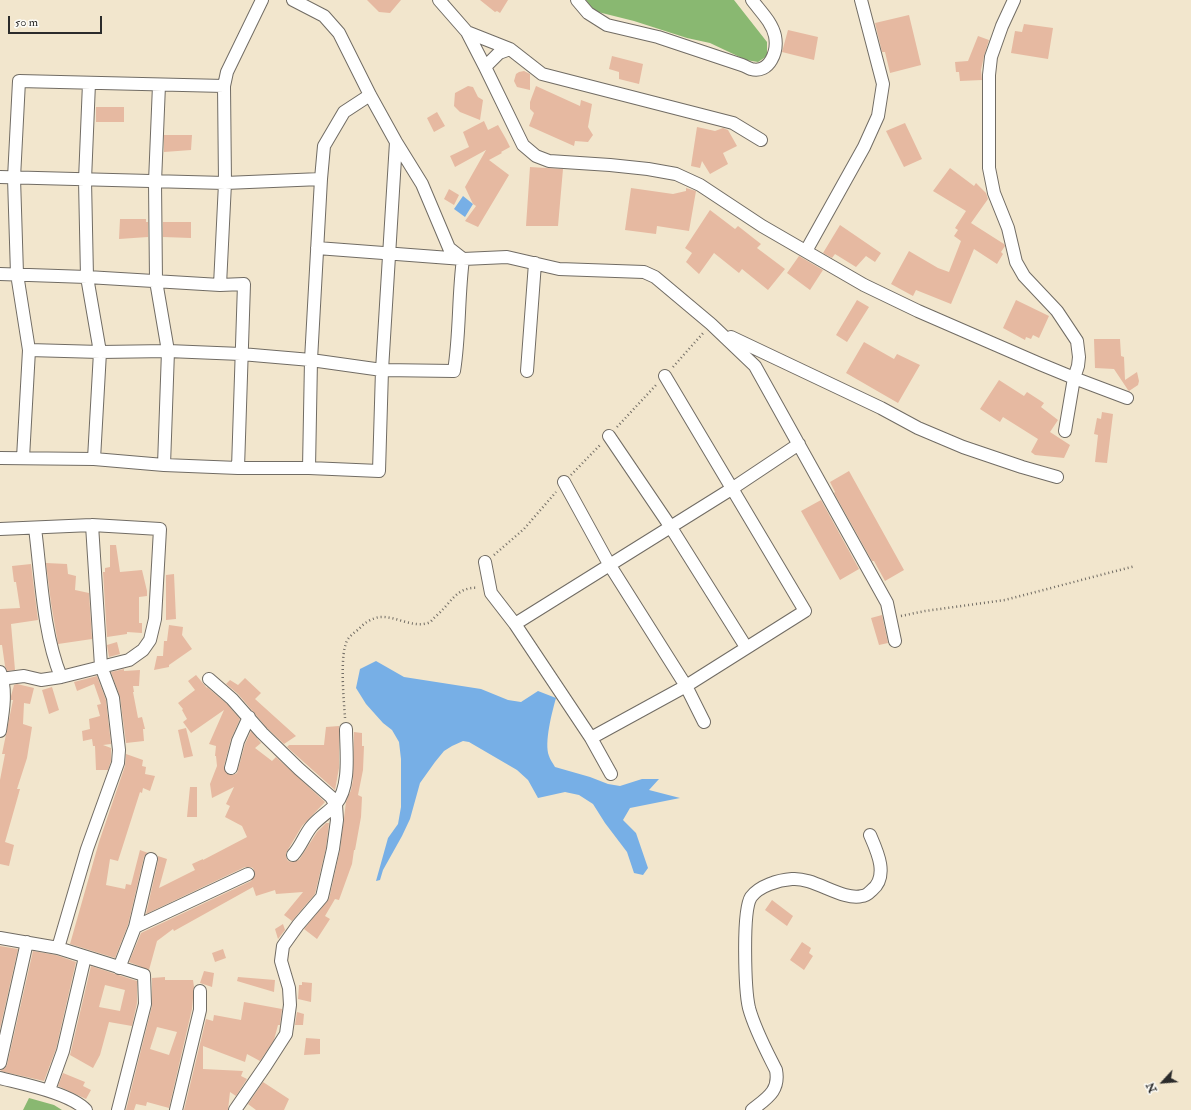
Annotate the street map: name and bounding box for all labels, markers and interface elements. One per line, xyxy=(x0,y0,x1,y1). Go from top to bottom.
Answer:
scale bar xyxy=(10,8,104,34)
text: 50 m xyxy=(15,15,38,30)
north arrow xyxy=(1143,1062,1183,1102)
text: N xyxy=(1144,1080,1160,1095)

